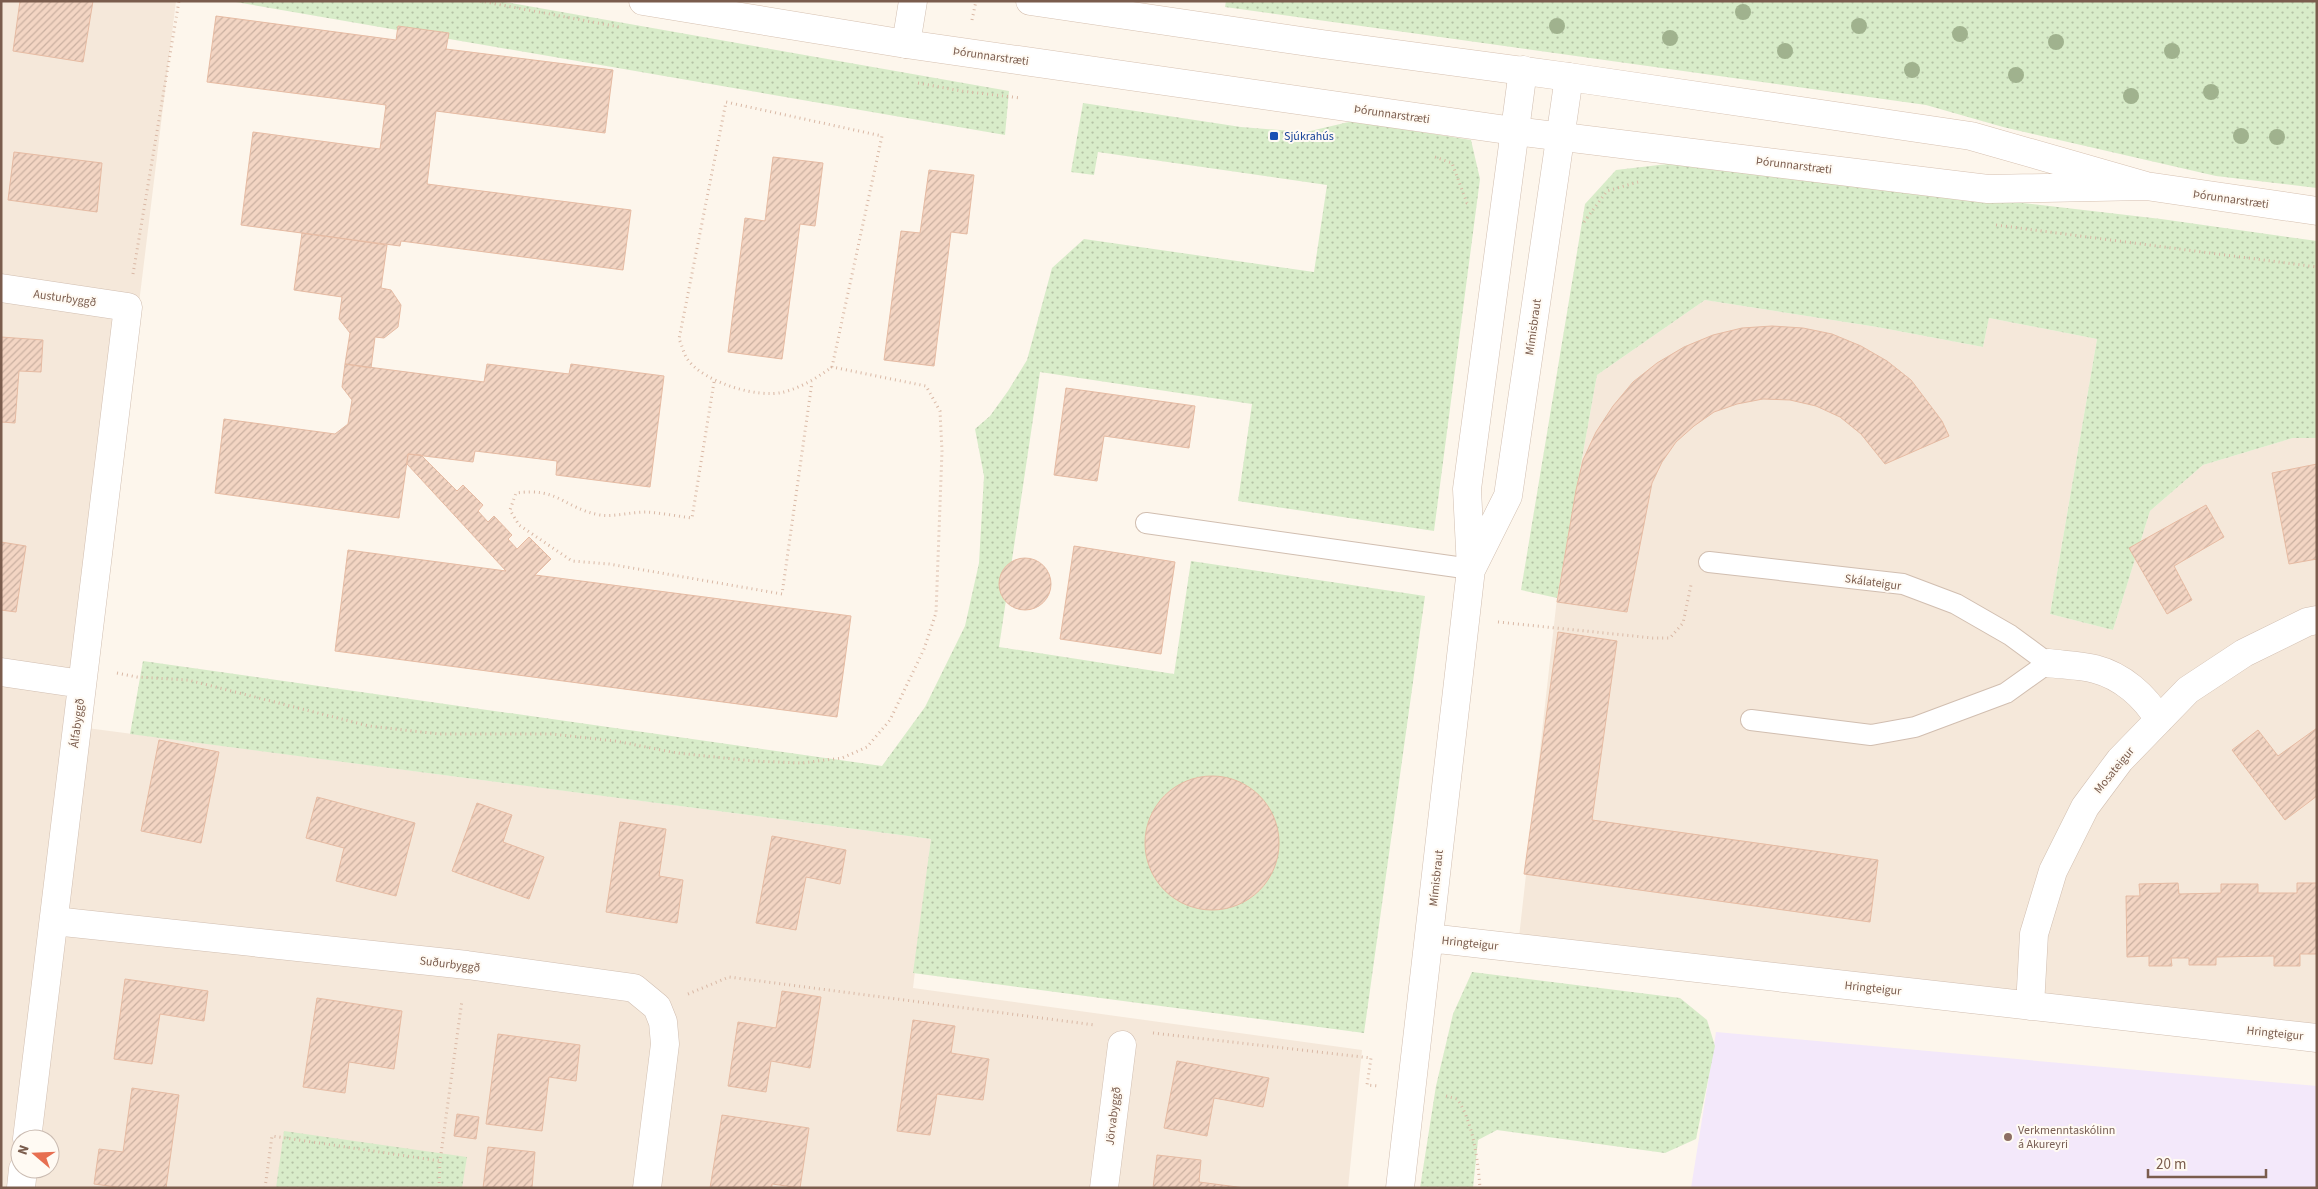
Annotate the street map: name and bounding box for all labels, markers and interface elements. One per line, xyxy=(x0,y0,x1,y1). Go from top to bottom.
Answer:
street label: Þórunnarstræti xyxy=(952,43,1030,70)
street label: Þórunnarstræti xyxy=(1353,101,1431,128)
place label: Sjúkrahús xyxy=(1284,128,1334,145)
marker: Sjúkrahús xyxy=(1268,130,1280,142)
street label: Þórunnarstræti xyxy=(1755,152,1833,179)
street label: Þórunnarstræti xyxy=(2192,186,2270,213)
street label: Austurbyggð xyxy=(32,286,97,311)
street label: Mímisbraut xyxy=(1521,298,1546,356)
street label: Skálateigur xyxy=(1844,570,1903,595)
street label: Álfabyggð xyxy=(66,697,89,749)
street label: Mosateigur xyxy=(2090,743,2139,797)
street label: Mímisbraut xyxy=(1425,849,1448,907)
street label: Hringteigur xyxy=(1441,932,1500,955)
street label: Suðurbyggð xyxy=(419,952,481,977)
street label: Hringteigur xyxy=(1844,977,1903,1000)
street label: Hringteigur xyxy=(2246,1022,2305,1045)
street label: Jörvabyggð xyxy=(1101,1086,1126,1146)
place label: Verkmenntaskólinn á Akureyri xyxy=(2018,1122,2115,1153)
north arrow xyxy=(10,1129,60,1179)
marker: Verkmenntaskólinn á Akureyri xyxy=(2002,1131,2014,1143)
text: N xyxy=(13,1142,35,1158)
scale bar xyxy=(2148,1146,2266,1178)
text: 20 m xyxy=(2156,1154,2186,1175)

